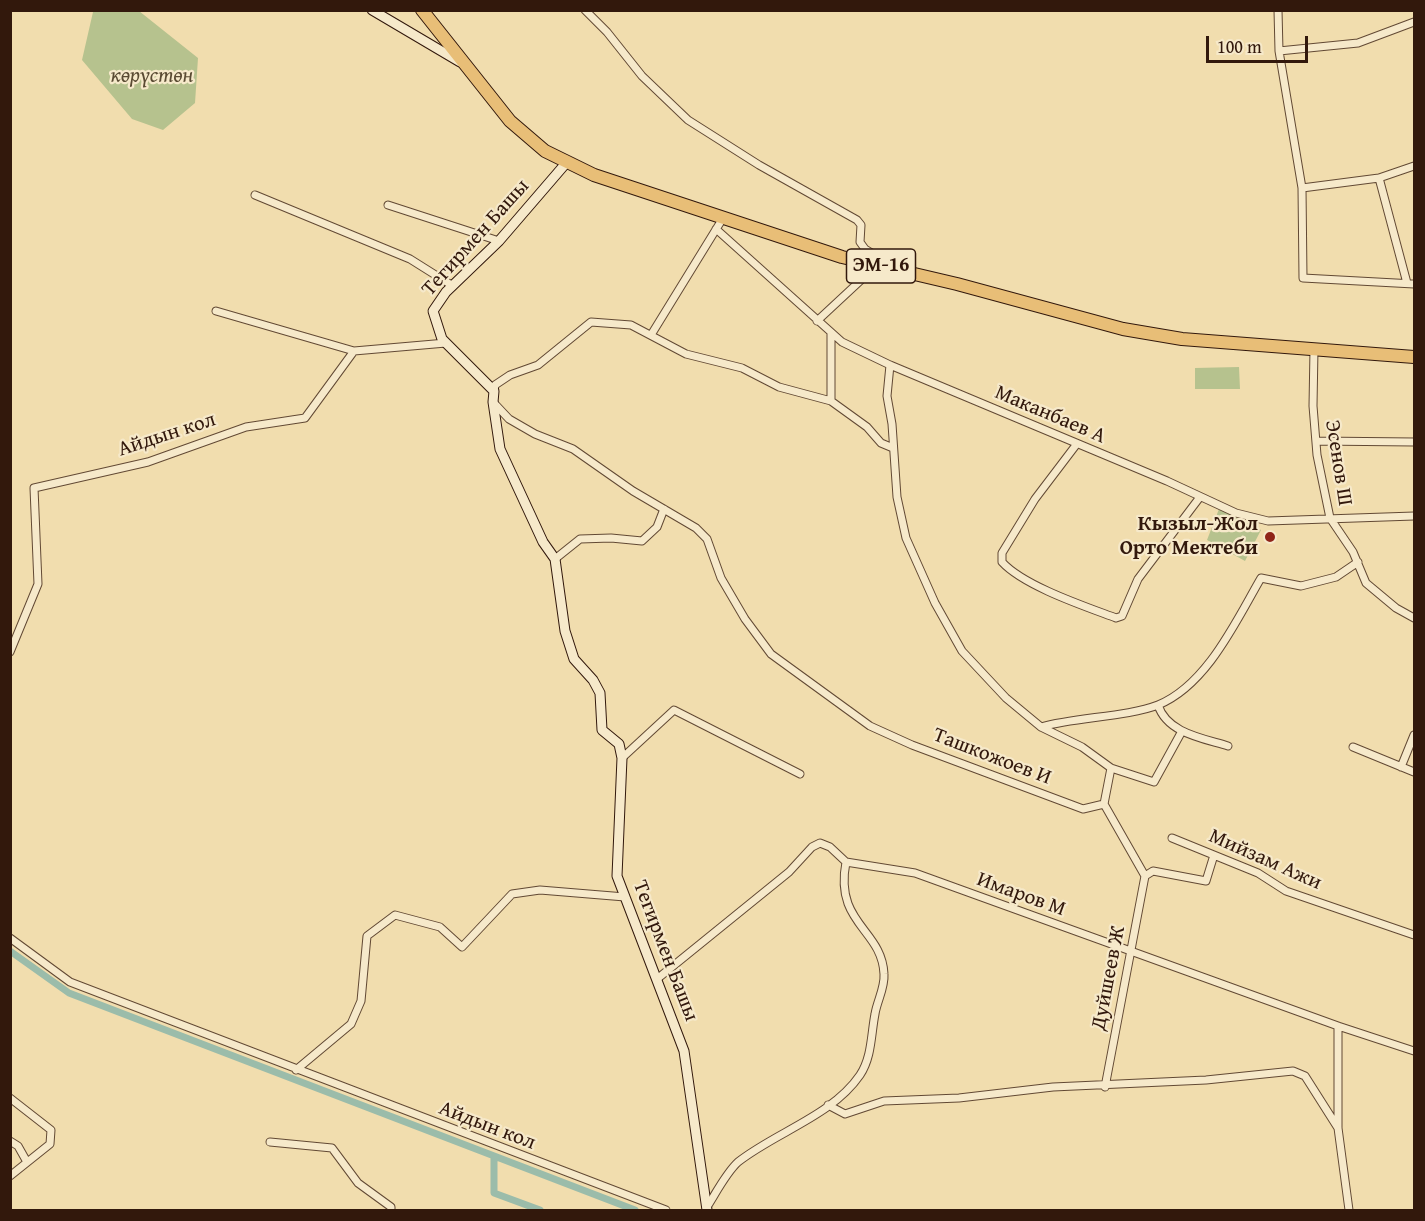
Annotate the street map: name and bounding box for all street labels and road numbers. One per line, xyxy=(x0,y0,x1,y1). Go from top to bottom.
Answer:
street label: Тегирмен Башы xyxy=(417,174,535,302)
road number: ЭМ-16 xyxy=(846,249,916,283)
street label: Маканбаев А xyxy=(991,380,1109,450)
street label: Айдын кол xyxy=(115,407,219,463)
street label: Эсенов Ш xyxy=(1319,418,1357,508)
street label: Ташкожоев И xyxy=(929,723,1055,791)
street label: Мийзам Ажи xyxy=(1205,824,1325,896)
street label: Имаров М xyxy=(973,867,1069,923)
street label: Тегирмен Башы xyxy=(627,877,703,1025)
street label: Дуйшеев Ж xyxy=(1087,924,1131,1032)
street label: Айдын кол xyxy=(435,1096,539,1156)

